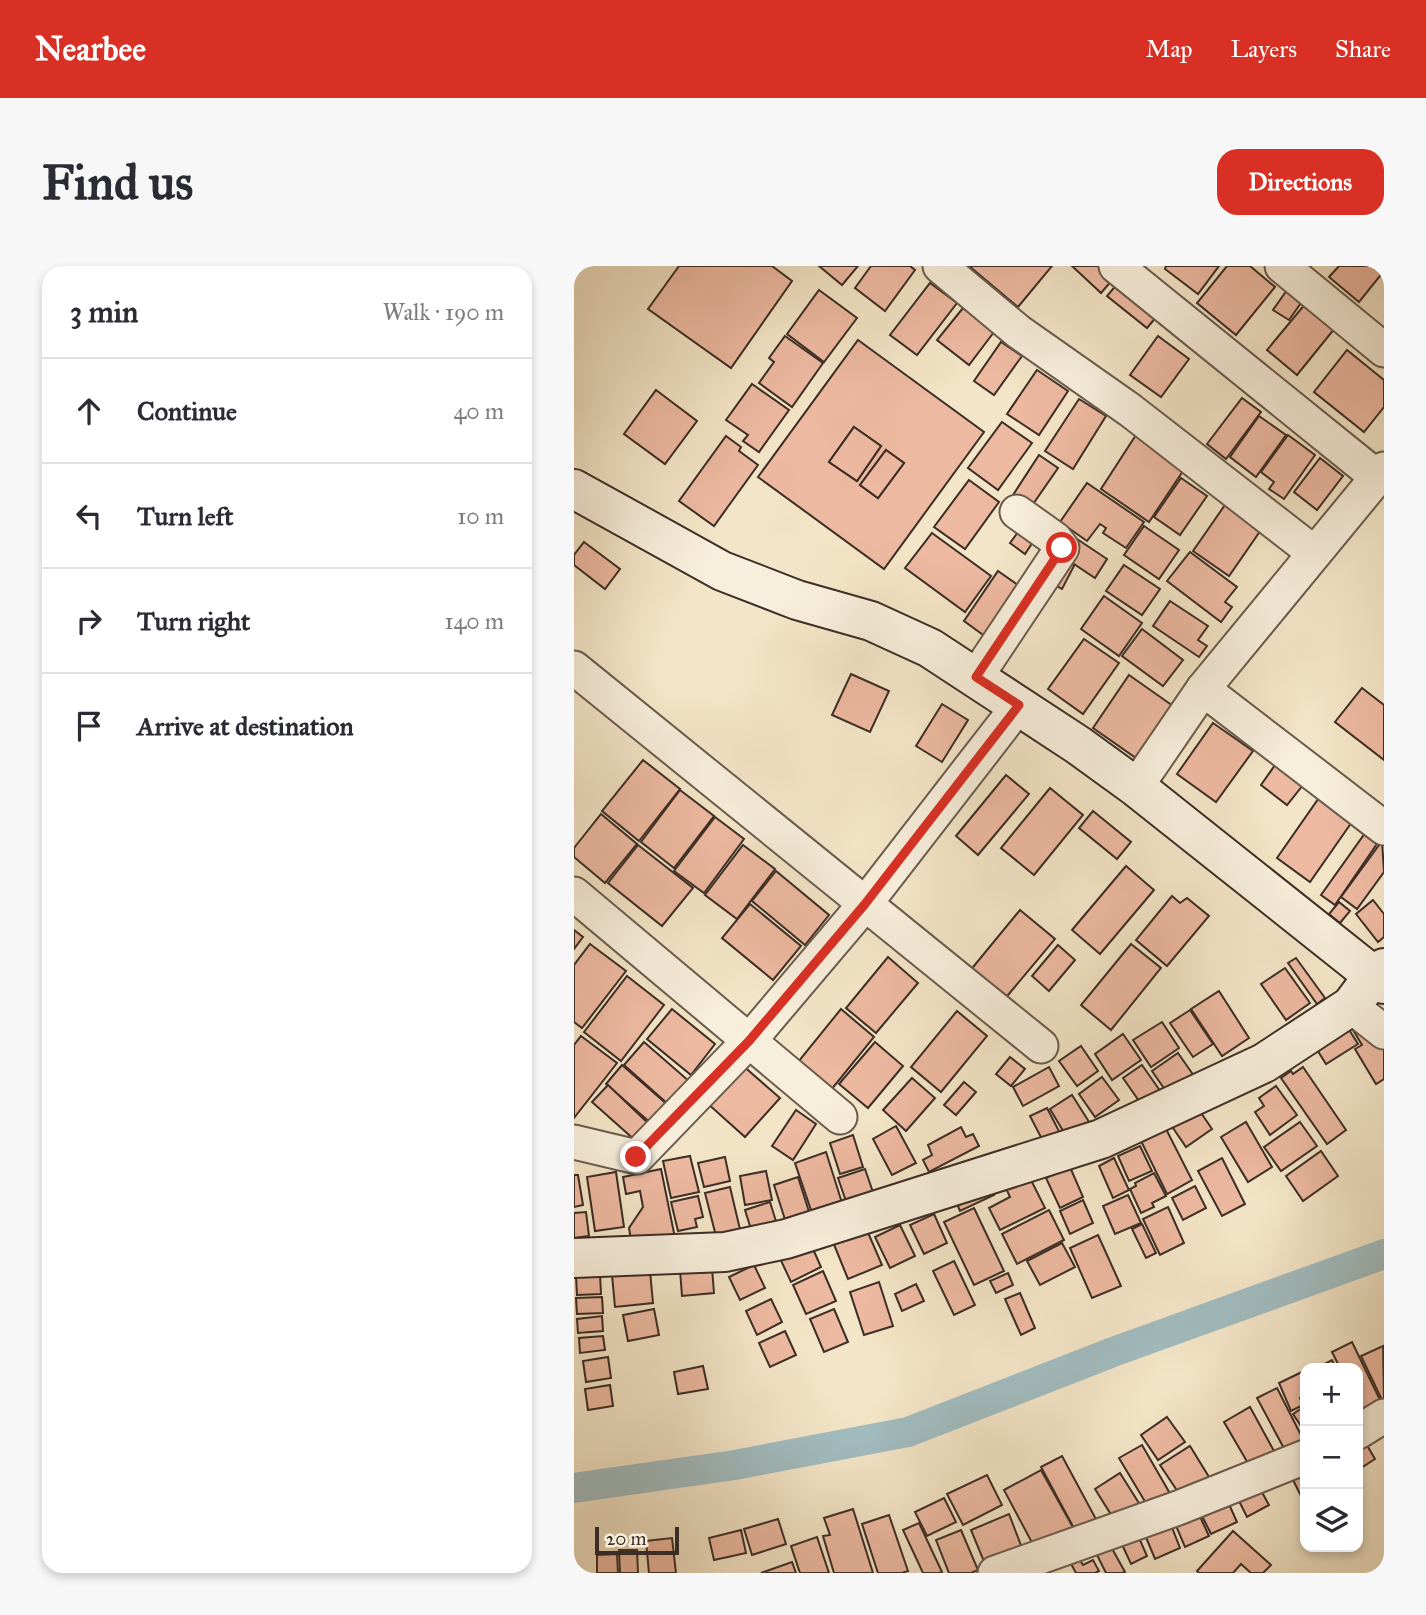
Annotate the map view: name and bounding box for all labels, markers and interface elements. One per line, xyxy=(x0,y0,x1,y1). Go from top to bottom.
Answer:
text: Nearbee xyxy=(35,29,146,69)
text: Map xyxy=(1146,34,1193,64)
text: Layers xyxy=(1231,34,1297,64)
text: Share xyxy=(1335,34,1391,64)
button: Directions xyxy=(1217,149,1384,215)
text: Find us xyxy=(42,153,193,212)
text: 3 min xyxy=(70,294,138,330)
text: Walk · 190 m xyxy=(383,298,504,326)
icon: ahead xyxy=(70,392,108,430)
text: Continue xyxy=(137,395,237,427)
text: 40 m xyxy=(454,397,504,425)
icon: left xyxy=(70,497,108,535)
text: Turn left xyxy=(137,500,233,532)
text: 10 m xyxy=(457,502,504,530)
route start xyxy=(1046,532,1077,563)
icon: right xyxy=(70,602,108,640)
text: Turn right xyxy=(137,605,250,637)
text: 140 m xyxy=(444,607,504,635)
icon: arrive xyxy=(70,707,108,745)
text: Arrive at destination xyxy=(137,710,354,742)
route end xyxy=(620,1141,651,1172)
map controls xyxy=(1300,1363,1363,1552)
button: + xyxy=(1300,1363,1363,1426)
button: − xyxy=(1300,1426,1363,1489)
button: layers xyxy=(1300,1489,1363,1552)
scale bar xyxy=(595,1524,679,1556)
text: 20 m xyxy=(606,1527,647,1550)

